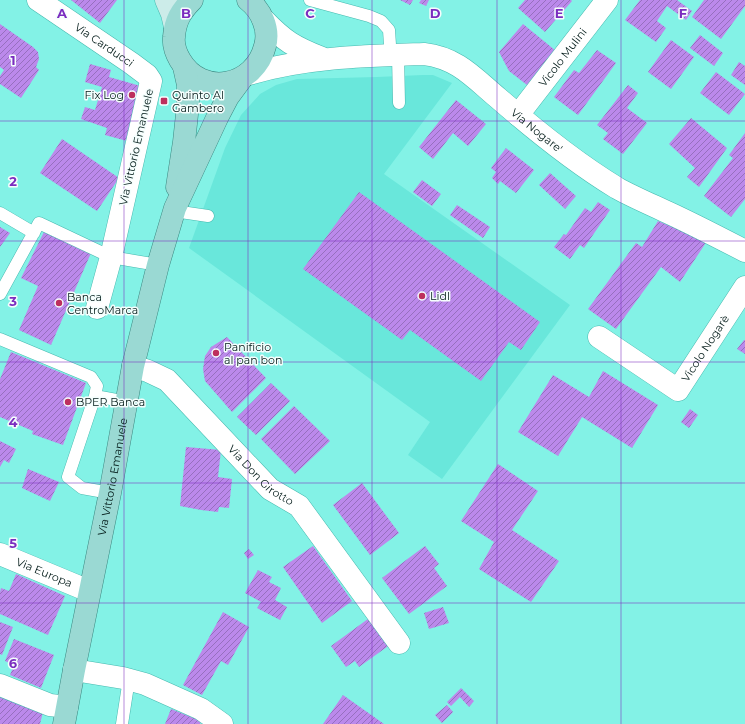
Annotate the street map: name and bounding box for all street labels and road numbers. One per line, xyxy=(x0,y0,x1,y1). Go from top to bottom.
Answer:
street label: Via Carducci xyxy=(72,20,137,70)
street label: Vicolo Mulini xyxy=(536,25,590,89)
street label: Via Vittorio Emanuele xyxy=(116,87,156,207)
street label: Via Nogare' xyxy=(508,105,566,156)
street label: Vicolo Nogarè xyxy=(678,312,732,384)
street label: Via Vittorio Emanuele xyxy=(95,416,131,537)
street label: Via Don Girotto xyxy=(225,442,296,508)
street label: Via Europa xyxy=(14,555,75,590)

